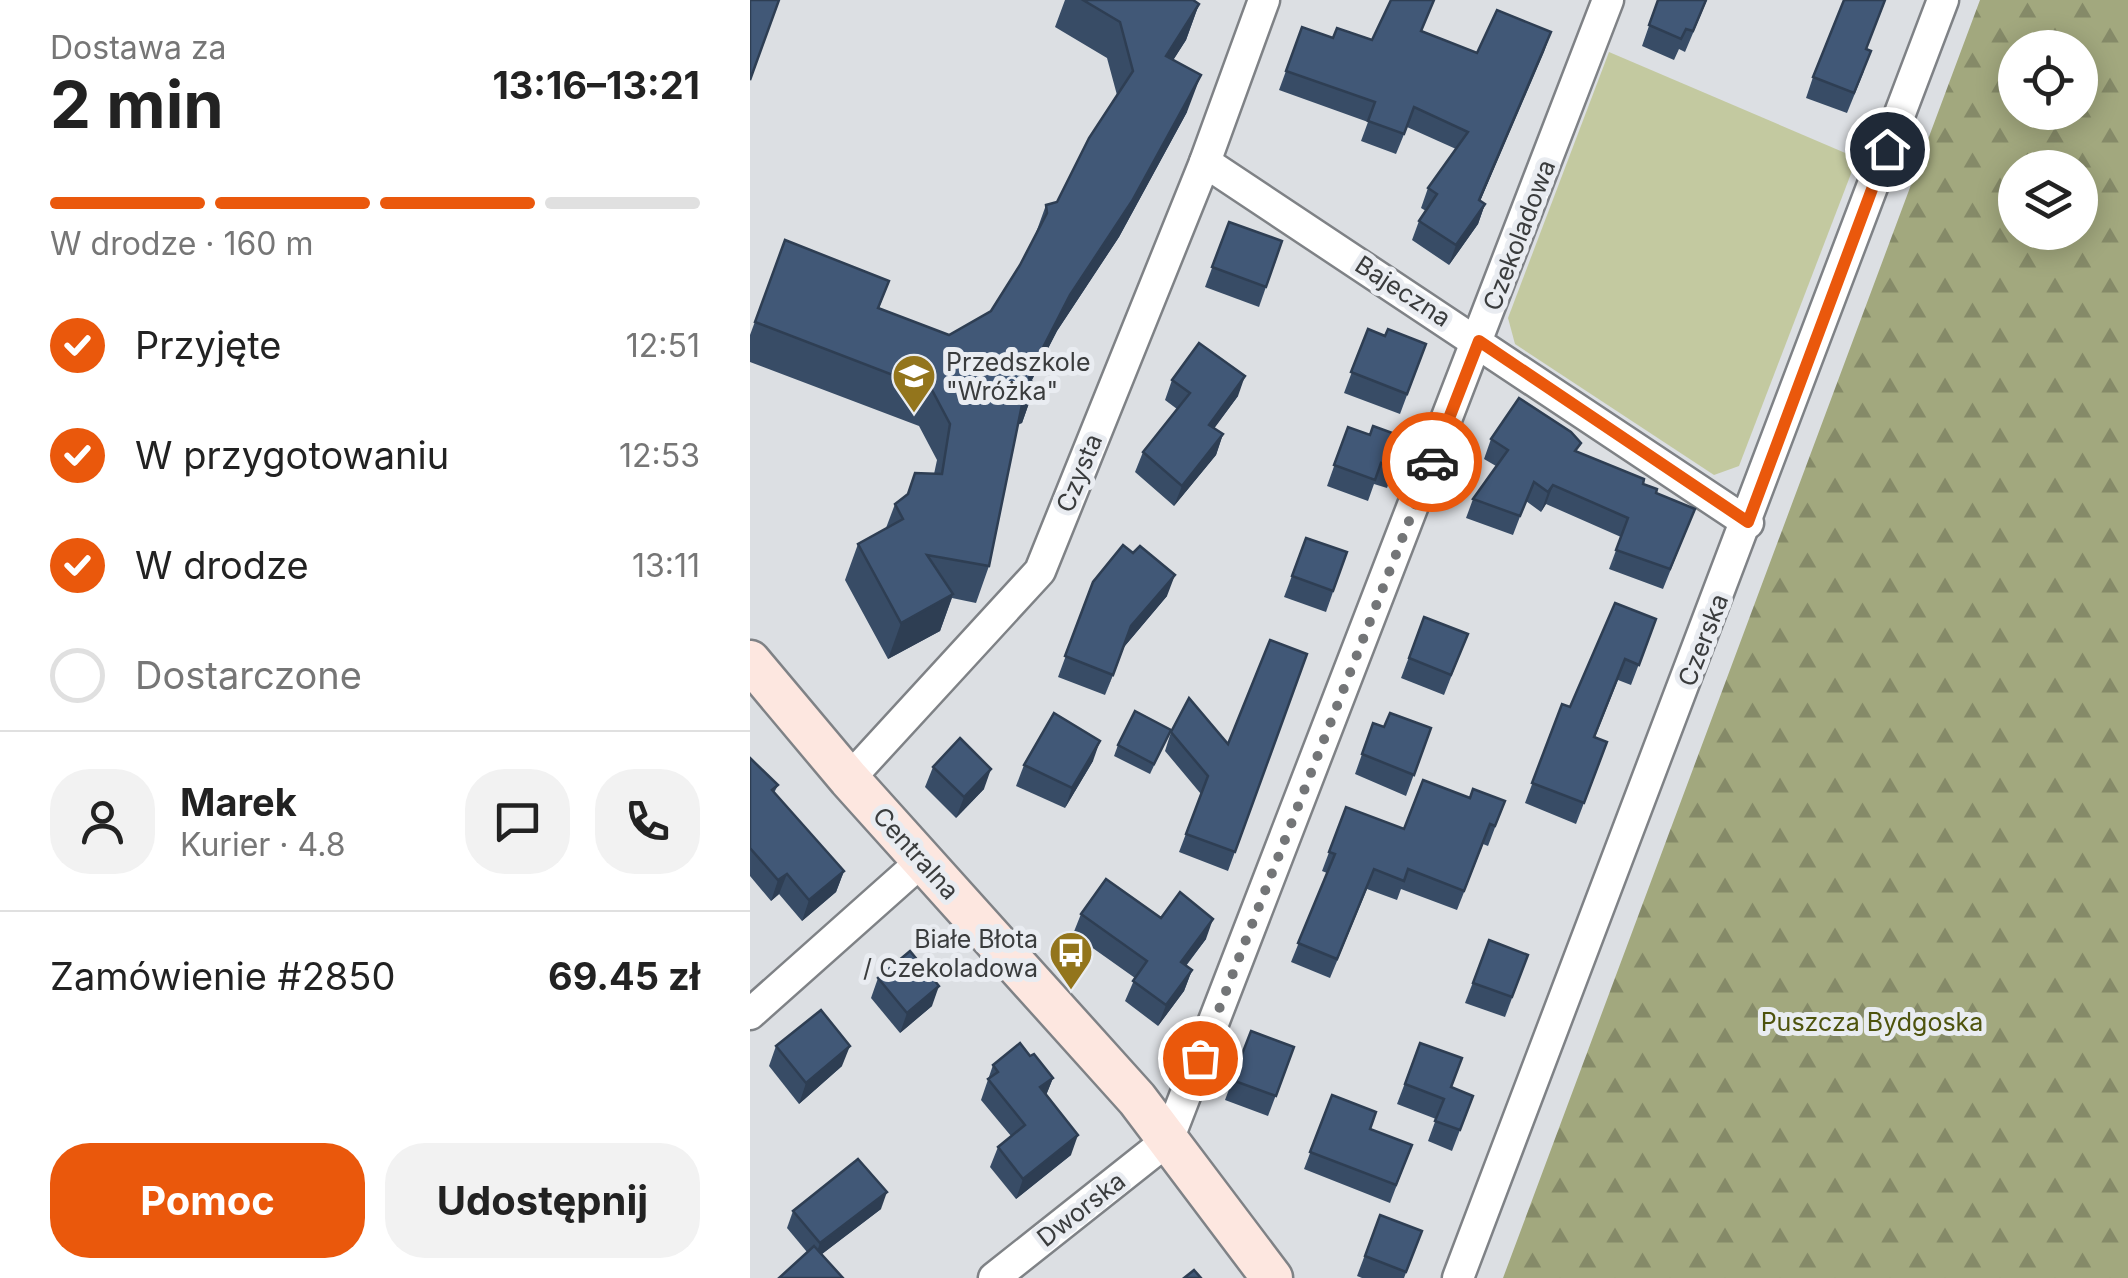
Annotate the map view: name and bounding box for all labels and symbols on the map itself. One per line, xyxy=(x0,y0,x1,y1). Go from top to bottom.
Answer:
pin xyxy=(1845,107,1930,192)
street label: Czekoladowa xyxy=(1477,155,1561,315)
street label: Bajeczna xyxy=(1350,249,1456,333)
place label: Przedszkole "Wróżka" xyxy=(946,347,1090,406)
school or university icon: Przedszkole "Wróżka" xyxy=(891,353,937,414)
courier xyxy=(1382,412,1482,512)
street label: Czysta xyxy=(1050,430,1108,516)
street label: Czerska xyxy=(1672,590,1734,690)
street label: Centralna xyxy=(867,801,965,905)
place label: Białe Błota / Czekoladowa xyxy=(863,924,1038,983)
bus stop icon: Białe Błota / Czekoladowa xyxy=(1048,930,1094,991)
park label: Puszcza Bydgoska xyxy=(1761,1007,1983,1037)
pin xyxy=(1158,1016,1243,1101)
street label: Dworska xyxy=(1031,1165,1131,1253)

